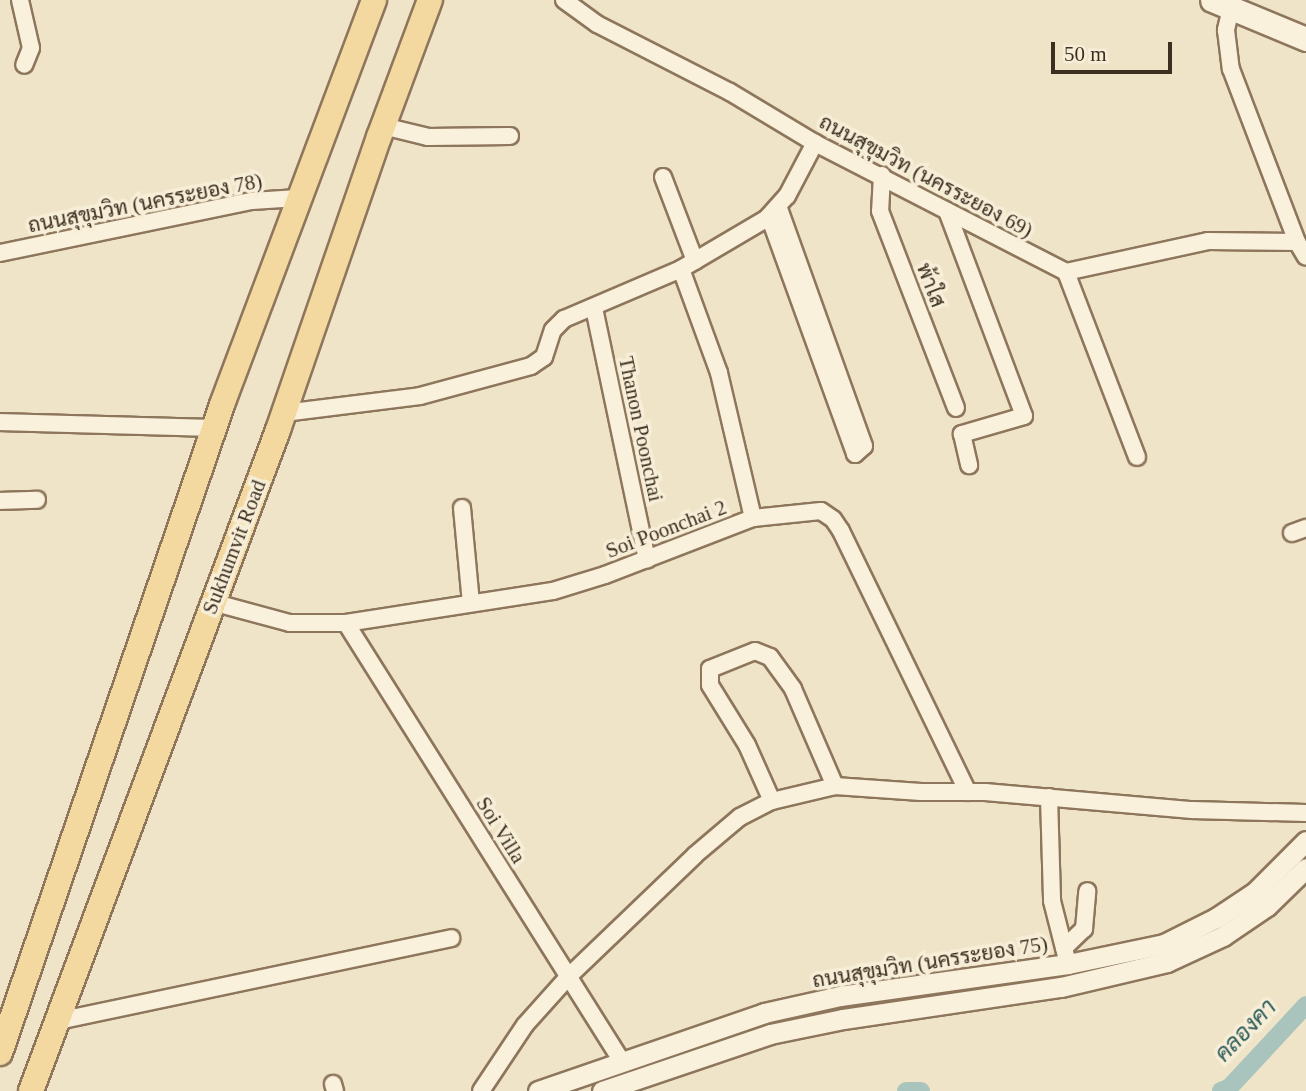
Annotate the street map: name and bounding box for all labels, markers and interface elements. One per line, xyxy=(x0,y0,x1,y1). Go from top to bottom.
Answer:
scale bar xyxy=(1054,28,1175,72)
text: 50 m xyxy=(1064,42,1107,66)
street label: ถนนสุขุมวิท (นครระยอง 69) xyxy=(815,109,1037,243)
street label: ถนนสุขุมวิท (นครระยอง 78) xyxy=(26,168,264,238)
street label: พ้าใส xyxy=(911,259,951,311)
street label: Thanon Poonchai xyxy=(613,354,669,504)
street label: Sukhumvit Road xyxy=(197,476,271,618)
street label: Soi Poonchai 2 xyxy=(602,494,730,564)
street label: Soi Villa xyxy=(471,792,531,868)
street label: ถนนสุขุมวิท (นครระยอง 75) xyxy=(810,931,1050,993)
water label: คลองคา xyxy=(1210,994,1282,1068)

